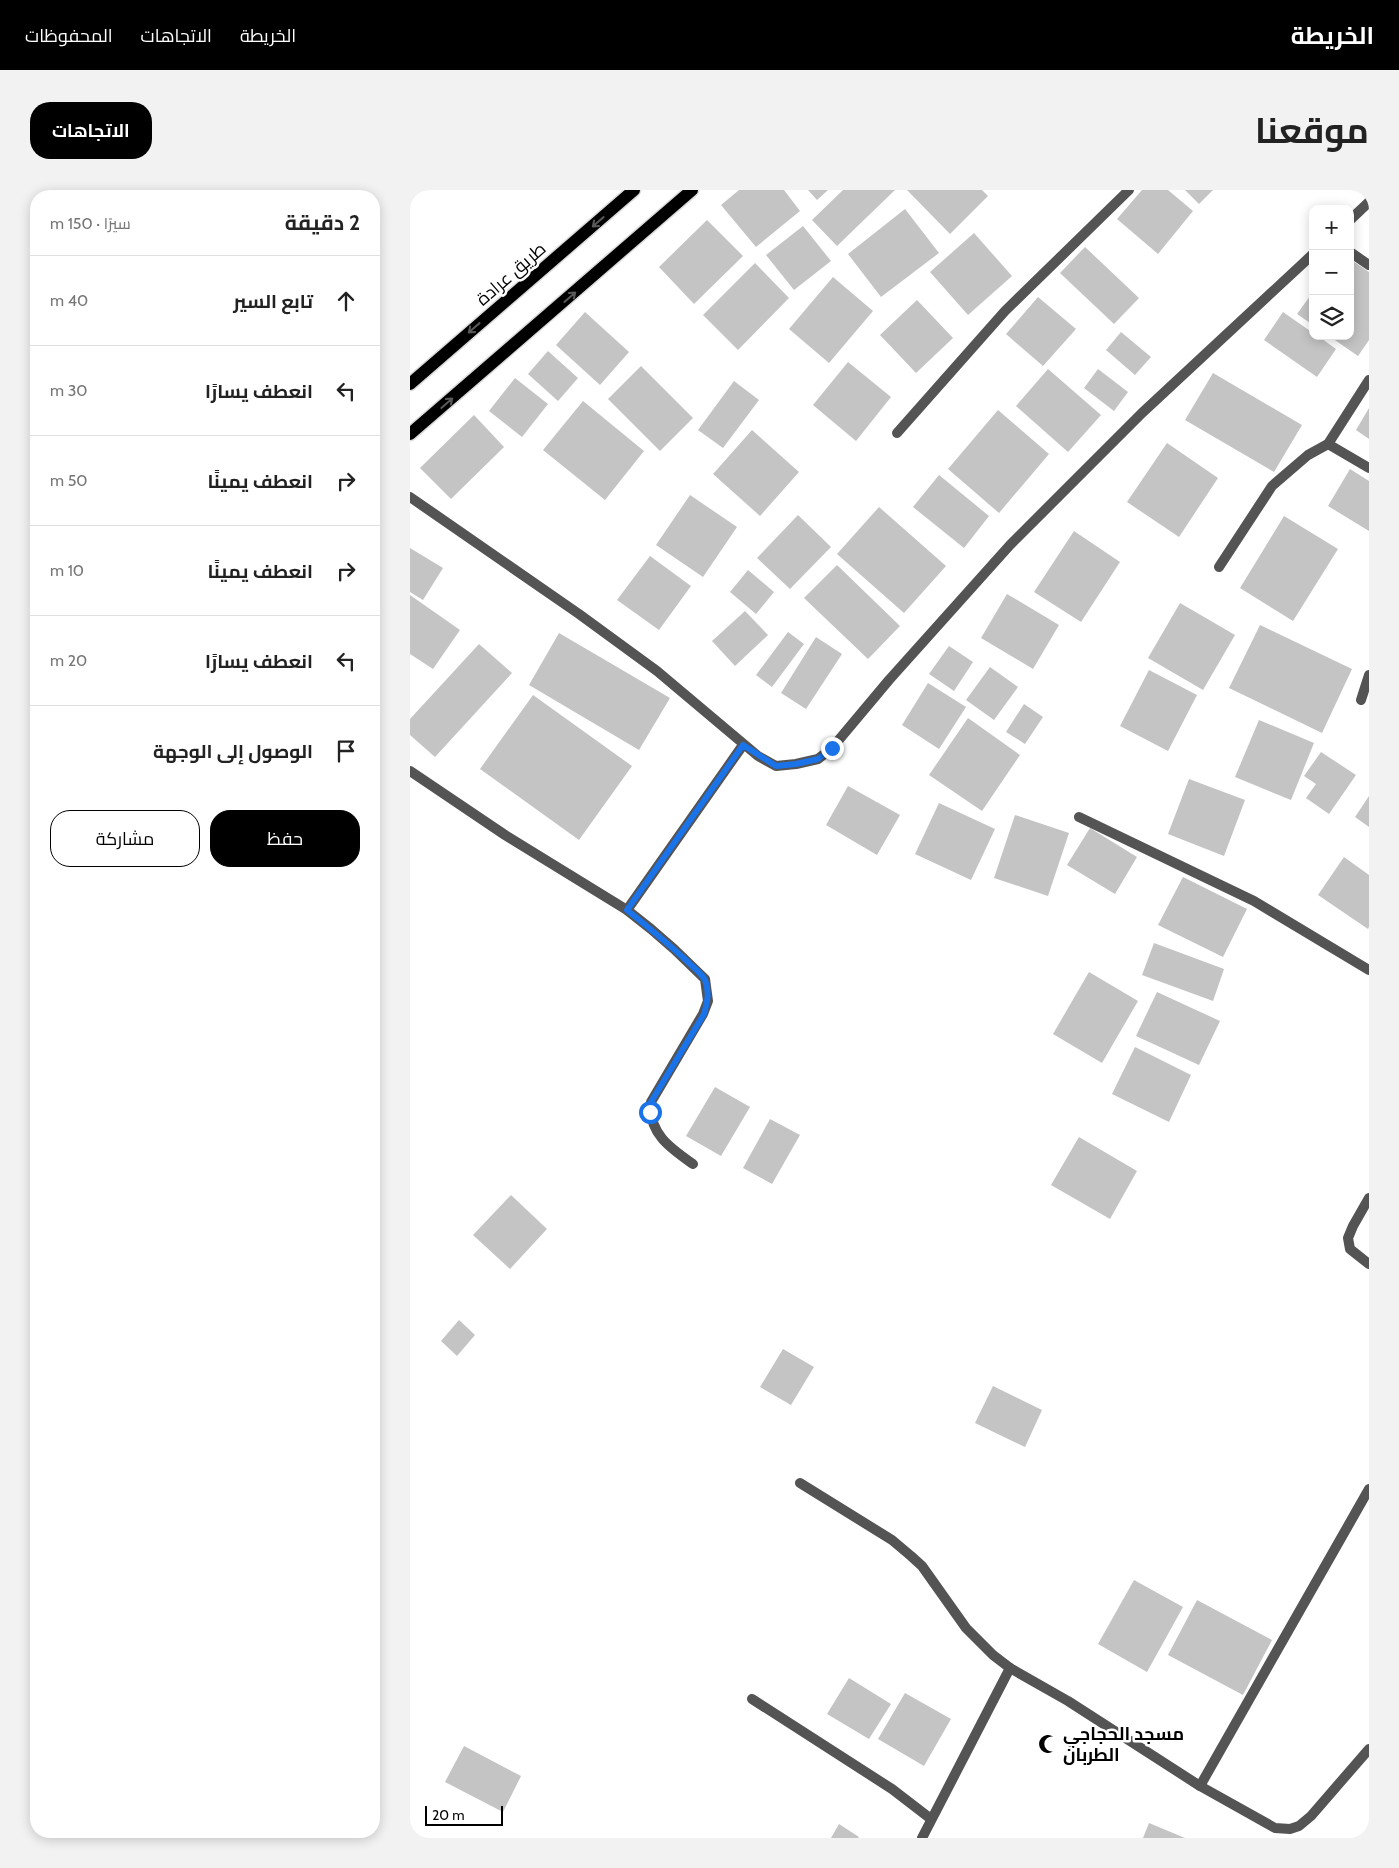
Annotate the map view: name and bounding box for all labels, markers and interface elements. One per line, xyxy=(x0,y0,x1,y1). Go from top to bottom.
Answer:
text: الخريطة xyxy=(1291,21,1374,50)
text: المحفوظات xyxy=(25,25,113,47)
text: الاتجاهات xyxy=(141,25,212,47)
text: الخريطة xyxy=(240,25,296,47)
button: الاتجاهات xyxy=(30,102,152,159)
text: موقعنا xyxy=(1255,109,1369,152)
map controls xyxy=(1309,205,1354,340)
button: + xyxy=(1309,205,1354,250)
text: 2 دقيقة xyxy=(285,210,360,235)
text: سيرًا · 150 m xyxy=(50,214,131,233)
one-way arrow xyxy=(591,216,604,228)
street label: طريق عرادة xyxy=(472,238,551,311)
button: − xyxy=(1309,250,1354,295)
icon: ahead xyxy=(332,287,360,315)
text: تابع السير xyxy=(233,290,313,313)
text: 40 m xyxy=(50,291,88,310)
one-way arrow xyxy=(564,291,577,303)
button: layers xyxy=(1309,295,1354,340)
one-way arrow xyxy=(468,322,481,334)
icon: left xyxy=(332,377,360,405)
text: انعطف يسارًا xyxy=(205,380,313,403)
text: 30 m xyxy=(50,381,87,400)
one-way arrow xyxy=(440,397,453,408)
icon: right xyxy=(332,467,360,495)
text: انعطف يمينًا xyxy=(207,470,313,493)
text: 50 m xyxy=(50,471,87,490)
icon: right xyxy=(332,557,360,585)
text: انعطف يمينًا xyxy=(207,560,313,583)
text: 10 m xyxy=(50,561,84,580)
icon: left xyxy=(332,647,360,675)
text: انعطف يسارًا xyxy=(205,650,313,673)
text: 20 m xyxy=(50,651,87,670)
icon: arrive xyxy=(332,737,360,765)
route end xyxy=(821,737,844,760)
text: الوصول إلى الوجهة xyxy=(153,740,313,763)
button: مشاركة xyxy=(50,810,200,867)
button: حفظ xyxy=(210,810,360,867)
route start xyxy=(639,1101,662,1124)
place label: مسجد الحجاجي الطربان xyxy=(1063,1723,1184,1766)
mosque icon: مسجد الحجاجي الطربان xyxy=(1037,1733,1059,1755)
scale bar xyxy=(425,1803,502,1826)
text: 20 m xyxy=(432,1806,465,1824)

